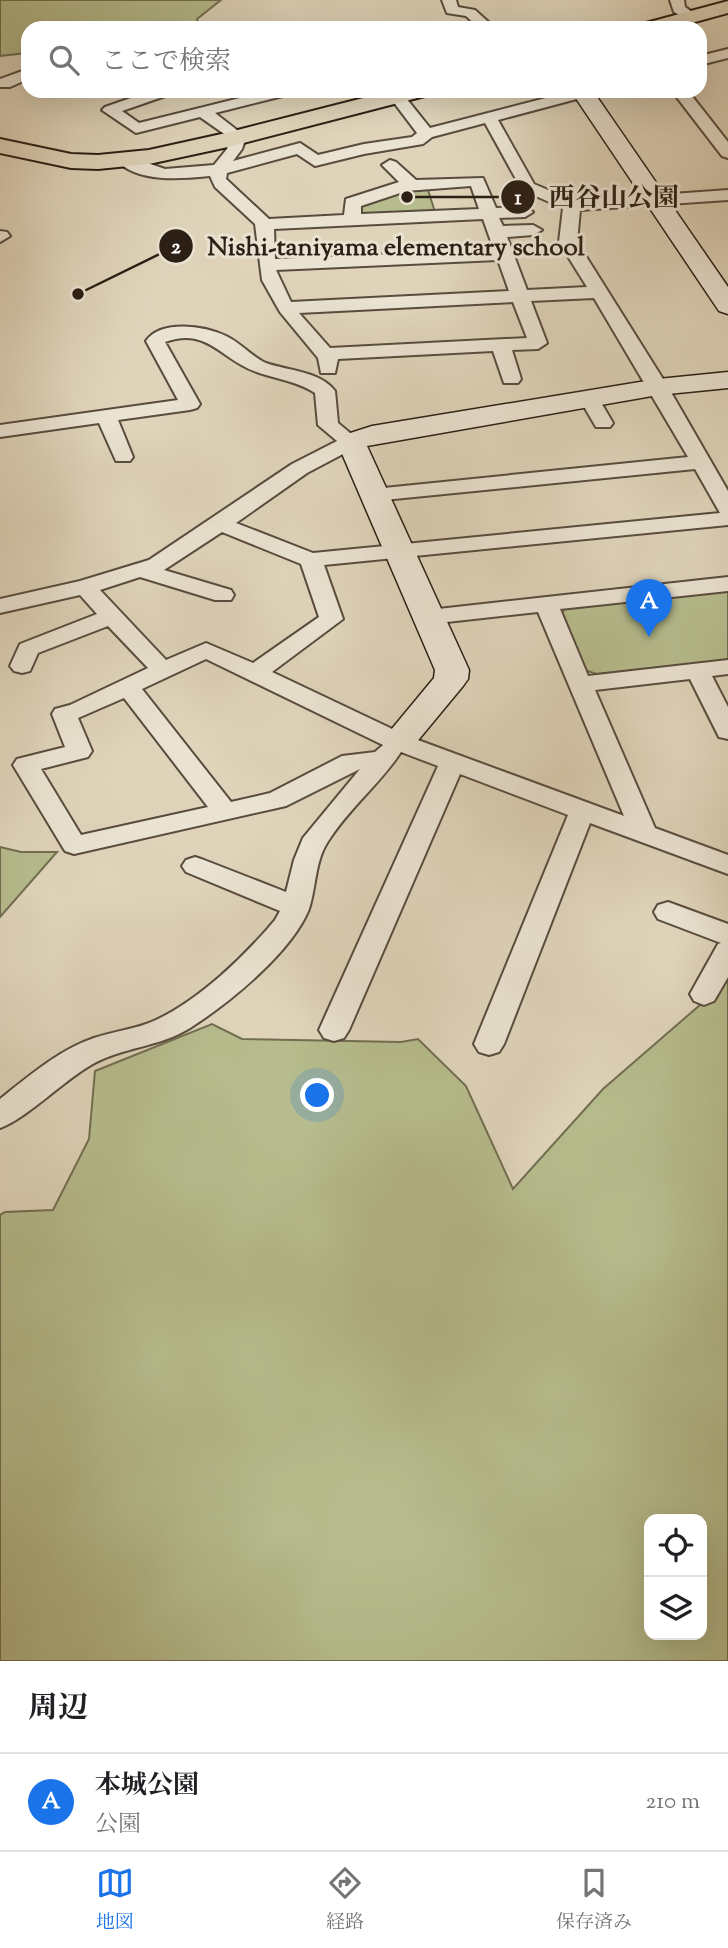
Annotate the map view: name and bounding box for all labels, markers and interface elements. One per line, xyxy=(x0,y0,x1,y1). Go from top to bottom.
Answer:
search box xyxy=(21,21,707,98)
icon: search xyxy=(45,41,83,79)
text: ここで検索 xyxy=(101,44,231,81)
callout: 西谷山公園 xyxy=(500,173,693,220)
text: 西谷山公園 xyxy=(549,181,679,218)
text: 1 xyxy=(514,184,522,214)
callout: Nishi-taniyama elementary school xyxy=(158,222,599,269)
text: Nishi-taniyama elementary school xyxy=(207,230,586,267)
text: 2 xyxy=(171,233,181,263)
pin: A xyxy=(626,579,672,637)
your location xyxy=(300,1078,334,1112)
map controls xyxy=(644,1514,707,1640)
button: locate xyxy=(644,1514,707,1577)
button: layers xyxy=(644,1577,707,1640)
text: 周辺 xyxy=(28,1688,88,1731)
text: 本城公園 xyxy=(95,1768,199,1805)
text: A xyxy=(42,1786,60,1819)
text: 210 m xyxy=(646,1786,700,1819)
text: 公園 xyxy=(95,1809,141,1842)
tab: 地図 xyxy=(96,1864,134,1937)
tab: 経路 xyxy=(326,1864,364,1937)
tab: 保存済み xyxy=(556,1864,632,1937)

